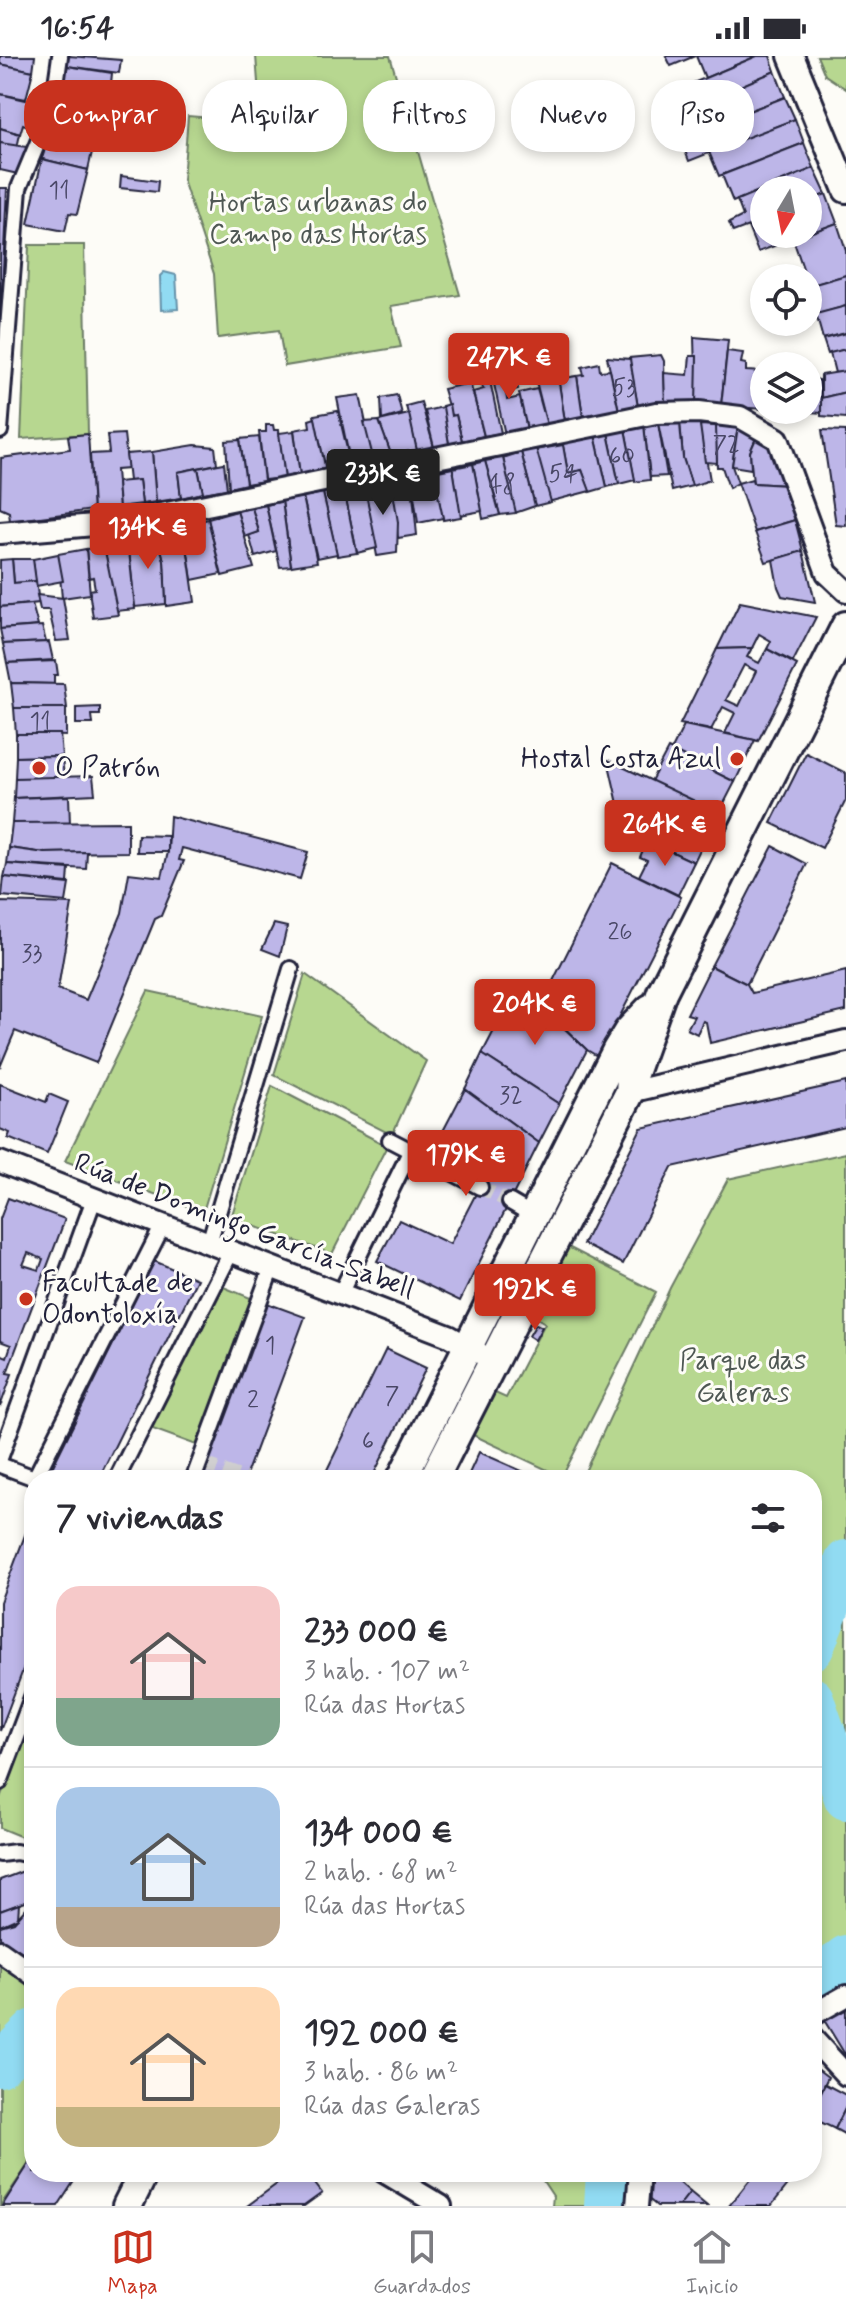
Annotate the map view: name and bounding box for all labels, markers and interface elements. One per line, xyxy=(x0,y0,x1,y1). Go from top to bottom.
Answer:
text: 16:54 xyxy=(40,9,114,48)
chip: Comprar xyxy=(24,80,186,152)
chip: Alquilar xyxy=(202,80,347,152)
chip: Filtros xyxy=(363,80,495,152)
chip: Nuevo xyxy=(511,80,635,152)
chip: Piso xyxy=(651,80,754,152)
house number: 11 xyxy=(48,176,70,207)
north arrow xyxy=(750,176,822,248)
map controls xyxy=(750,176,822,424)
park label: Hortas urbanas do Campo das Hortas xyxy=(209,185,427,254)
button: locate xyxy=(750,264,822,336)
pin: 247K € xyxy=(444,333,574,401)
text: 247K € xyxy=(466,342,552,376)
button: layers xyxy=(750,352,822,424)
house number: 53 xyxy=(612,373,636,404)
house number: 72 xyxy=(712,430,740,461)
house number: 60 xyxy=(609,441,635,472)
pin: 233K € xyxy=(318,449,448,517)
text: 233K € xyxy=(345,458,421,492)
house number: 54 xyxy=(549,459,577,490)
house number: 48 xyxy=(488,470,516,501)
pin: 134K € xyxy=(83,503,213,571)
text: 134K € xyxy=(108,512,188,546)
house number: 11 xyxy=(29,707,51,738)
place label: Hostal Costa Azul xyxy=(521,741,721,778)
place label: O Patrón xyxy=(55,750,160,787)
marker: Hostal Costa Azul xyxy=(728,750,746,768)
marker: O Patrón xyxy=(30,759,48,777)
pin: 264K € xyxy=(600,800,730,868)
text: 264K € xyxy=(623,809,707,843)
house number: 26 xyxy=(607,917,633,948)
house number: 33 xyxy=(22,939,43,970)
pin: 204K € xyxy=(470,979,600,1047)
text: 204K € xyxy=(492,988,578,1022)
house number: 32 xyxy=(499,1081,523,1112)
pin: 179K € xyxy=(401,1130,531,1198)
text: 179K € xyxy=(426,1139,506,1173)
street label: Rúa de Domingo García-Sabell xyxy=(68,1145,419,1312)
pin: 192K € xyxy=(470,1264,600,1332)
place label: Facultade de Odontoloxía xyxy=(42,1265,194,1334)
text: 192K € xyxy=(492,1273,578,1307)
marker: Facultade de Odontoloxía xyxy=(17,1290,35,1308)
house number: 1 xyxy=(265,1331,275,1362)
park label: Parque das Galeras xyxy=(679,1343,807,1412)
house number: 7 xyxy=(385,1381,399,1412)
house number: 2 xyxy=(247,1385,259,1416)
house number: 6 xyxy=(362,1426,374,1457)
text: 7 viviendas xyxy=(56,1496,224,1541)
icon: filters xyxy=(746,1496,790,1540)
text: 233 000 € xyxy=(304,1610,449,1655)
icon: home xyxy=(120,1618,216,1714)
text: 3 hab. · 107 m² xyxy=(304,1655,470,1689)
text: Rúa das Hortas xyxy=(304,1689,465,1723)
text: 134 000 € xyxy=(304,1811,453,1856)
icon: home xyxy=(120,1819,216,1915)
text: 2 hab. · 68 m² xyxy=(304,1856,458,1890)
text: Rúa das Hortas xyxy=(304,1890,465,1924)
text: 192 000 € xyxy=(304,2011,459,2056)
icon: home xyxy=(120,2019,216,2115)
text: 3 hab. · 86 m² xyxy=(304,2056,458,2090)
text: Rúa das Galeras xyxy=(304,2090,480,2124)
tab: Mapa xyxy=(108,2225,158,2301)
tab: Guardados xyxy=(373,2225,471,2301)
tab: Inicio xyxy=(686,2225,738,2301)

